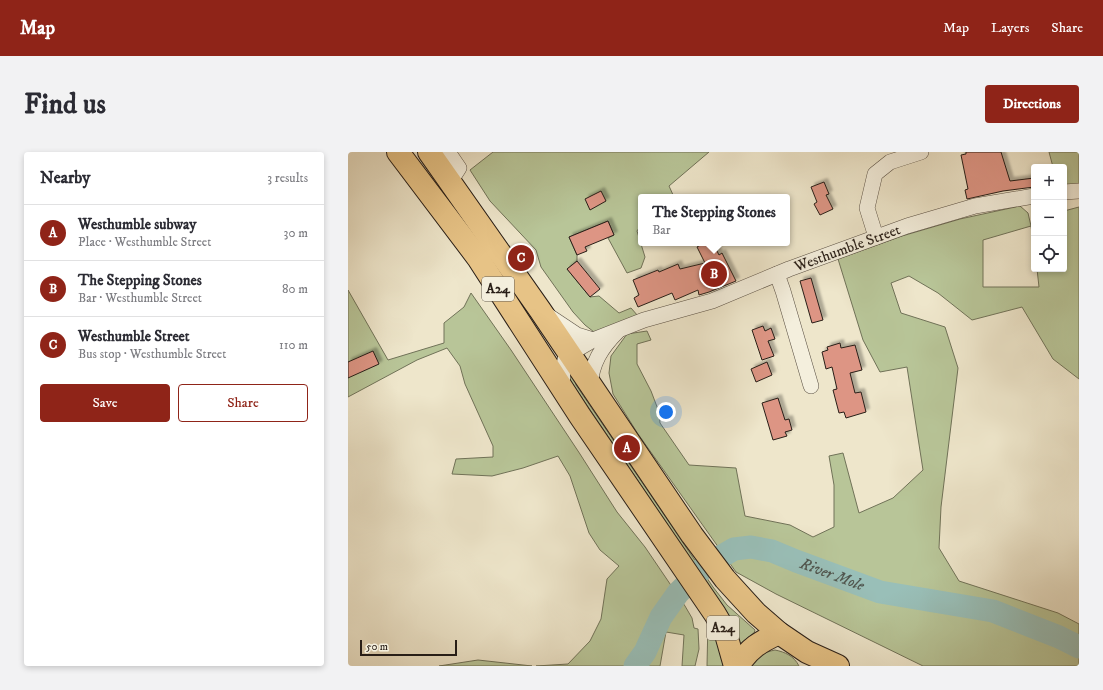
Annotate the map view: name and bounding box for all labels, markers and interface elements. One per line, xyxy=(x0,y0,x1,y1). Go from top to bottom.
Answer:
text: Map xyxy=(20,17,55,40)
text: Map xyxy=(943,19,969,37)
text: Layers xyxy=(991,19,1029,37)
text: Share xyxy=(1051,19,1083,37)
button: Directions xyxy=(985,85,1079,123)
text: Find us xyxy=(24,87,106,122)
map controls xyxy=(1031,164,1067,272)
button: + xyxy=(1031,164,1067,200)
text: Nearby xyxy=(40,167,90,189)
text: 3 results xyxy=(267,170,308,186)
popup xyxy=(638,194,790,246)
button: − xyxy=(1031,200,1067,236)
text: The Stepping Stones xyxy=(652,203,776,222)
text: Westhumble subway xyxy=(78,215,196,234)
street label: Westhumble Street xyxy=(791,220,903,276)
text: Bar xyxy=(652,222,671,238)
text: A xyxy=(49,225,57,241)
text: 30 m xyxy=(284,225,308,241)
text: Place · Westhumble Street xyxy=(78,234,211,250)
button: locate xyxy=(1031,236,1067,272)
pin: C xyxy=(508,243,534,273)
pin: B xyxy=(701,259,727,289)
text: The Stepping Stones xyxy=(78,271,202,290)
road number: A24 xyxy=(482,277,514,301)
text: B xyxy=(49,281,57,297)
text: 80 m xyxy=(282,281,308,297)
text: Bar · Westhumble Street xyxy=(78,290,202,306)
text: Westhumble Street xyxy=(78,327,190,346)
text: C xyxy=(49,337,57,353)
text: 110 m xyxy=(279,337,308,353)
text: Bus stop · Westhumble Street xyxy=(78,346,226,362)
button: Save xyxy=(40,384,170,422)
button: Share xyxy=(178,384,308,422)
your location xyxy=(656,402,676,422)
pin: A xyxy=(614,433,640,463)
water label: River Mole xyxy=(796,553,868,596)
road number: A24 xyxy=(707,616,739,640)
scale bar xyxy=(360,638,457,657)
text: 50 m xyxy=(366,640,388,654)

